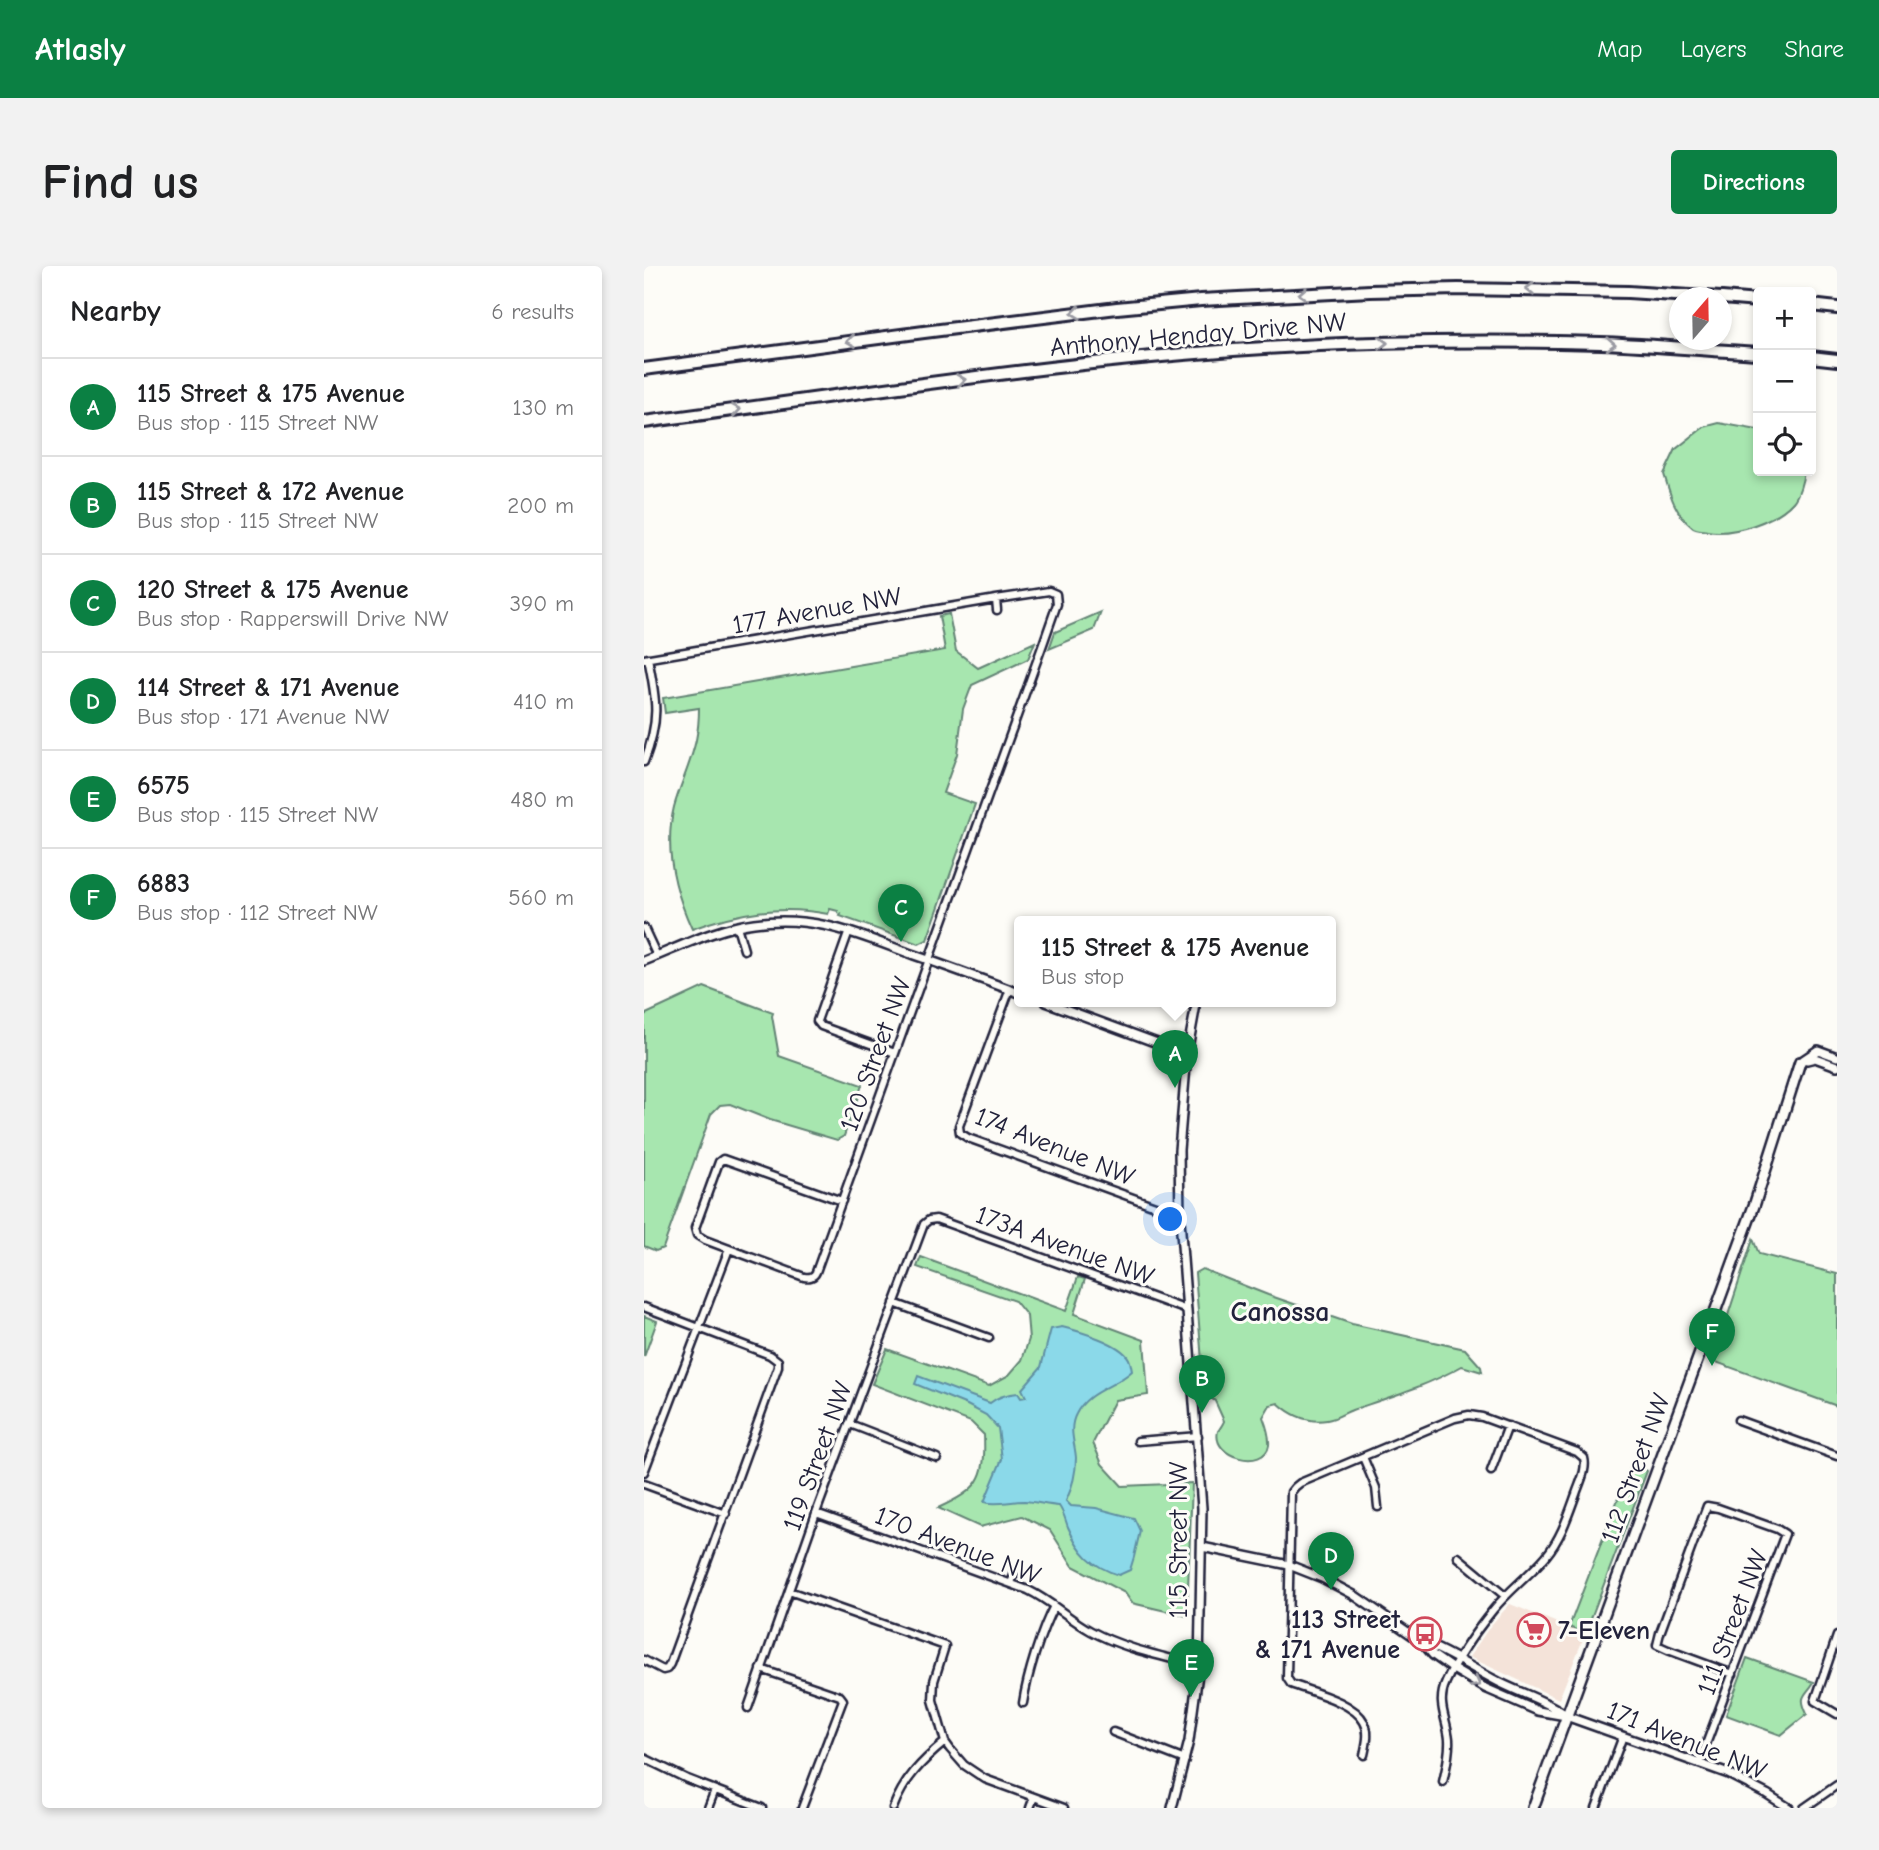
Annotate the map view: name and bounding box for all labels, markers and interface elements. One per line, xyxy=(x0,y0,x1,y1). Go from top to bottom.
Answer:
text: Atlasly xyxy=(35,30,126,68)
text: Map xyxy=(1597,35,1643,63)
text: Layers xyxy=(1681,35,1746,63)
text: Share xyxy=(1784,35,1844,63)
button: Directions xyxy=(1671,150,1837,214)
text: Find us xyxy=(42,154,198,210)
one-way arrow xyxy=(1525,282,1536,297)
one-way arrow xyxy=(1297,286,1308,301)
north arrow xyxy=(1669,287,1732,350)
map controls xyxy=(1753,287,1816,476)
button: + xyxy=(1753,287,1816,350)
text: Nearby xyxy=(70,294,161,329)
text: 6 results xyxy=(491,298,574,325)
one-way arrow xyxy=(1070,305,1082,320)
street label: Anthony Henday Drive NW xyxy=(1049,307,1348,363)
one-way arrow xyxy=(845,334,856,349)
one-way arrow xyxy=(1378,335,1389,350)
one-way arrow xyxy=(1605,336,1616,351)
button: − xyxy=(1753,350,1816,413)
one-way arrow xyxy=(956,373,967,388)
text: 115 Street & 175 Avenue xyxy=(137,379,405,409)
text: A xyxy=(87,394,99,421)
text: 130 m xyxy=(513,394,574,421)
one-way arrow xyxy=(730,403,742,418)
text: Bus stop · 115 Street NW xyxy=(137,409,378,436)
button: locate xyxy=(1753,413,1816,476)
text: 115 Street & 172 Avenue xyxy=(137,477,404,507)
text: B xyxy=(86,492,100,519)
text: 200 m xyxy=(507,492,574,519)
text: Bus stop · 115 Street NW xyxy=(137,507,378,534)
text: 120 Street & 175 Avenue xyxy=(137,575,409,605)
street label: 177 Avenue NW xyxy=(730,581,904,641)
text: C xyxy=(86,590,100,617)
text: 390 m xyxy=(509,590,574,617)
text: Bus stop · Rapperswill Drive NW xyxy=(137,605,448,632)
text: 114 Street & 171 Avenue xyxy=(137,673,399,703)
text: D xyxy=(86,688,100,715)
text: 410 m xyxy=(513,688,574,715)
text: Bus stop · 171 Avenue NW xyxy=(137,703,389,730)
text: 6575 xyxy=(137,771,190,801)
text: E xyxy=(86,786,100,813)
text: 480 m xyxy=(510,786,574,813)
text: Bus stop · 115 Street NW xyxy=(137,801,378,828)
text: 6883 xyxy=(137,869,190,899)
text: F xyxy=(86,884,100,911)
text: 560 m xyxy=(508,884,574,911)
pin: C xyxy=(878,884,924,942)
text: Bus stop · 112 Street NW xyxy=(137,899,378,926)
popup xyxy=(1014,916,1336,1007)
text: 115 Street & 175 Avenue xyxy=(1041,933,1309,963)
text: Bus stop xyxy=(1041,963,1124,990)
street label: 120 Street NW xyxy=(834,973,918,1136)
pin: A xyxy=(1152,1030,1198,1088)
street label: 174 Avenue NW xyxy=(971,1101,1139,1193)
street label: 173A Avenue NW xyxy=(972,1200,1158,1292)
your location xyxy=(1153,1202,1187,1236)
district label: Canossa xyxy=(1231,1296,1329,1328)
pin: F xyxy=(1689,1308,1735,1366)
pin: B xyxy=(1179,1355,1225,1413)
street label: 119 Street NW xyxy=(777,1377,859,1535)
street label: 112 Street NW xyxy=(1595,1389,1677,1547)
street label: 115 Street NW xyxy=(1164,1461,1194,1618)
street label: 170 Avenue NW xyxy=(871,1501,1045,1591)
pin: D xyxy=(1308,1532,1354,1590)
street label: 111 Street NW xyxy=(1692,1545,1775,1699)
place label: 113 Street & 171 Avenue xyxy=(1255,1605,1400,1665)
supermarket icon: 7-Eleven xyxy=(1515,1611,1553,1649)
bus stop icon: 113 Street & 171 Avenue xyxy=(1406,1615,1444,1653)
place label: 7-Eleven xyxy=(1558,1616,1650,1646)
pin: E xyxy=(1168,1639,1214,1697)
one-way arrow xyxy=(1469,1675,1482,1688)
street label: 171 Avenue NW xyxy=(1603,1695,1771,1787)

